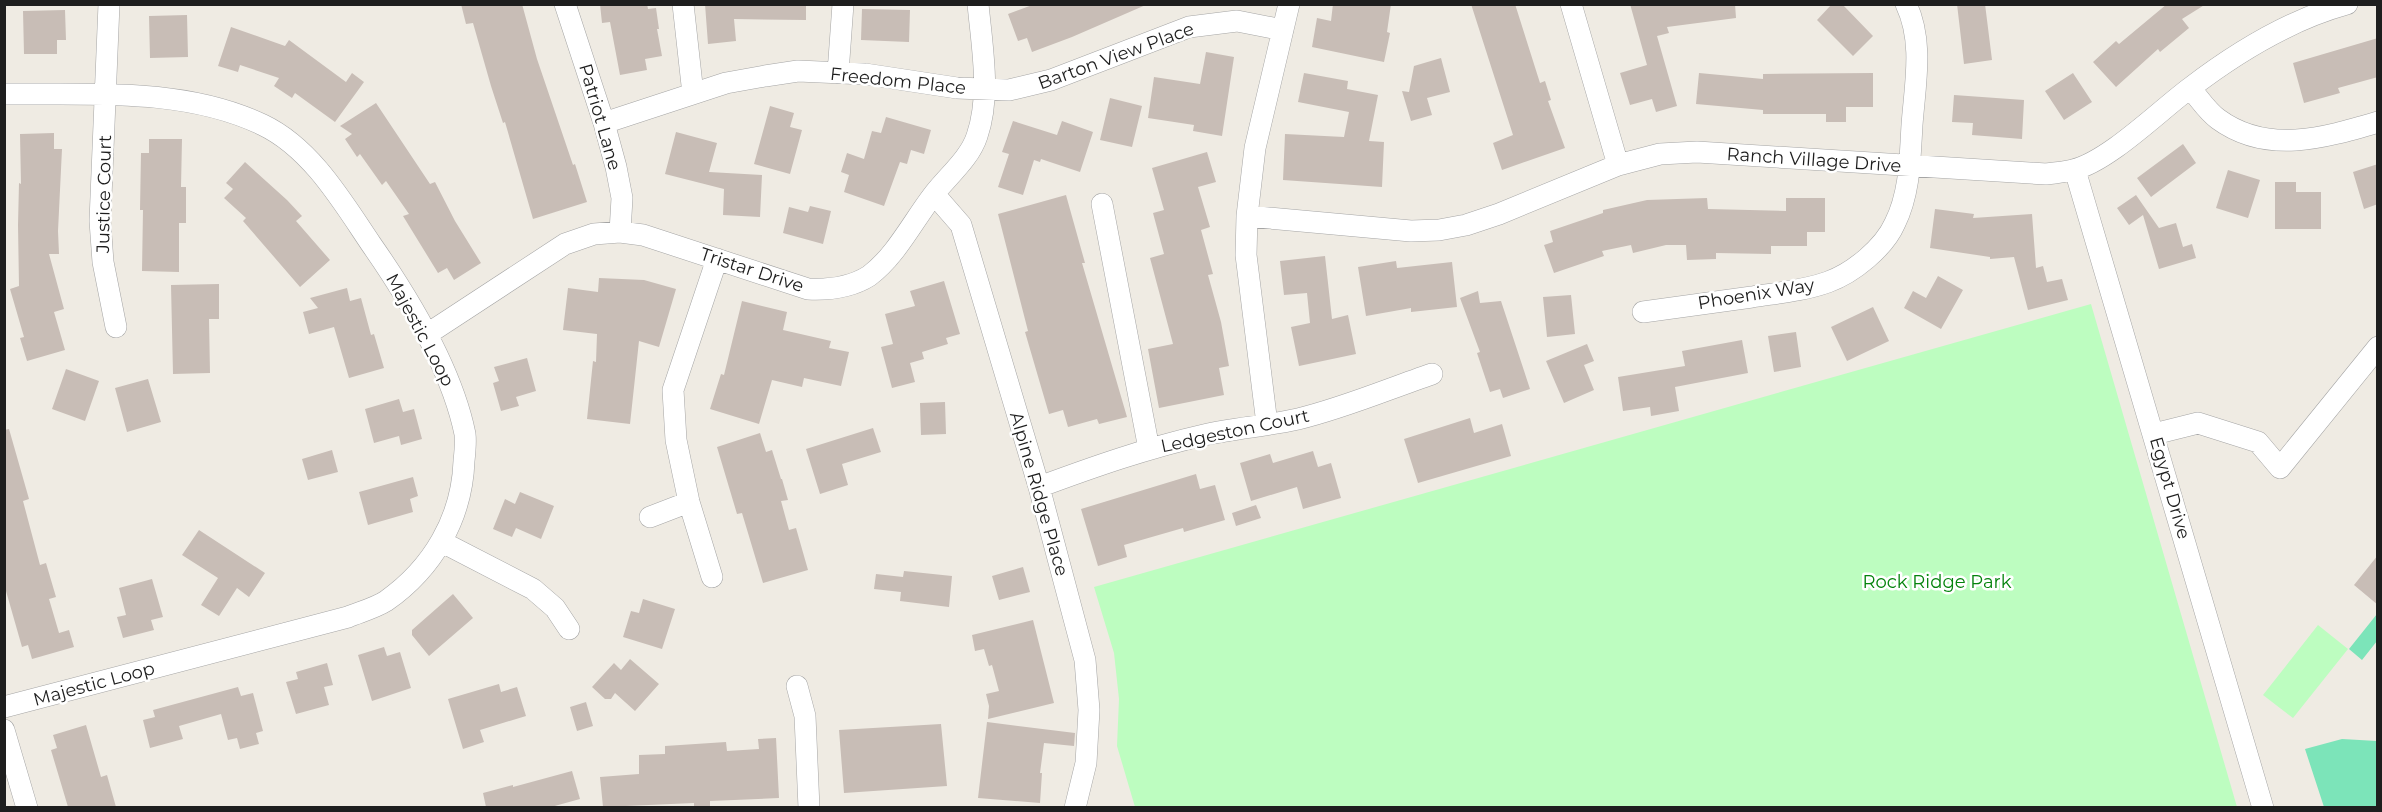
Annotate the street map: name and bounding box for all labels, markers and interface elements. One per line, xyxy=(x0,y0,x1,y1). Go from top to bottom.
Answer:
street label: Barton View Place xyxy=(1035,18,1197,94)
street label: Patriot Lane xyxy=(574,61,626,173)
street label: Freedom Place xyxy=(829,63,967,99)
street label: Justice Court xyxy=(92,135,116,254)
street label: Ranch Village Drive xyxy=(1726,143,1902,177)
street label: Tristar Drive xyxy=(698,243,807,297)
street label: Majestic Loop xyxy=(381,270,459,390)
street label: Phoenix Way xyxy=(1696,274,1816,314)
street label: Ledgeston Court xyxy=(1159,405,1311,457)
street label: Alpine Ridge Place xyxy=(1005,409,1073,579)
street label: Egypt Drive xyxy=(2145,434,2195,542)
park label: Rock Ridge Park xyxy=(1863,571,2012,593)
street label: Majestic Loop xyxy=(31,657,157,711)

